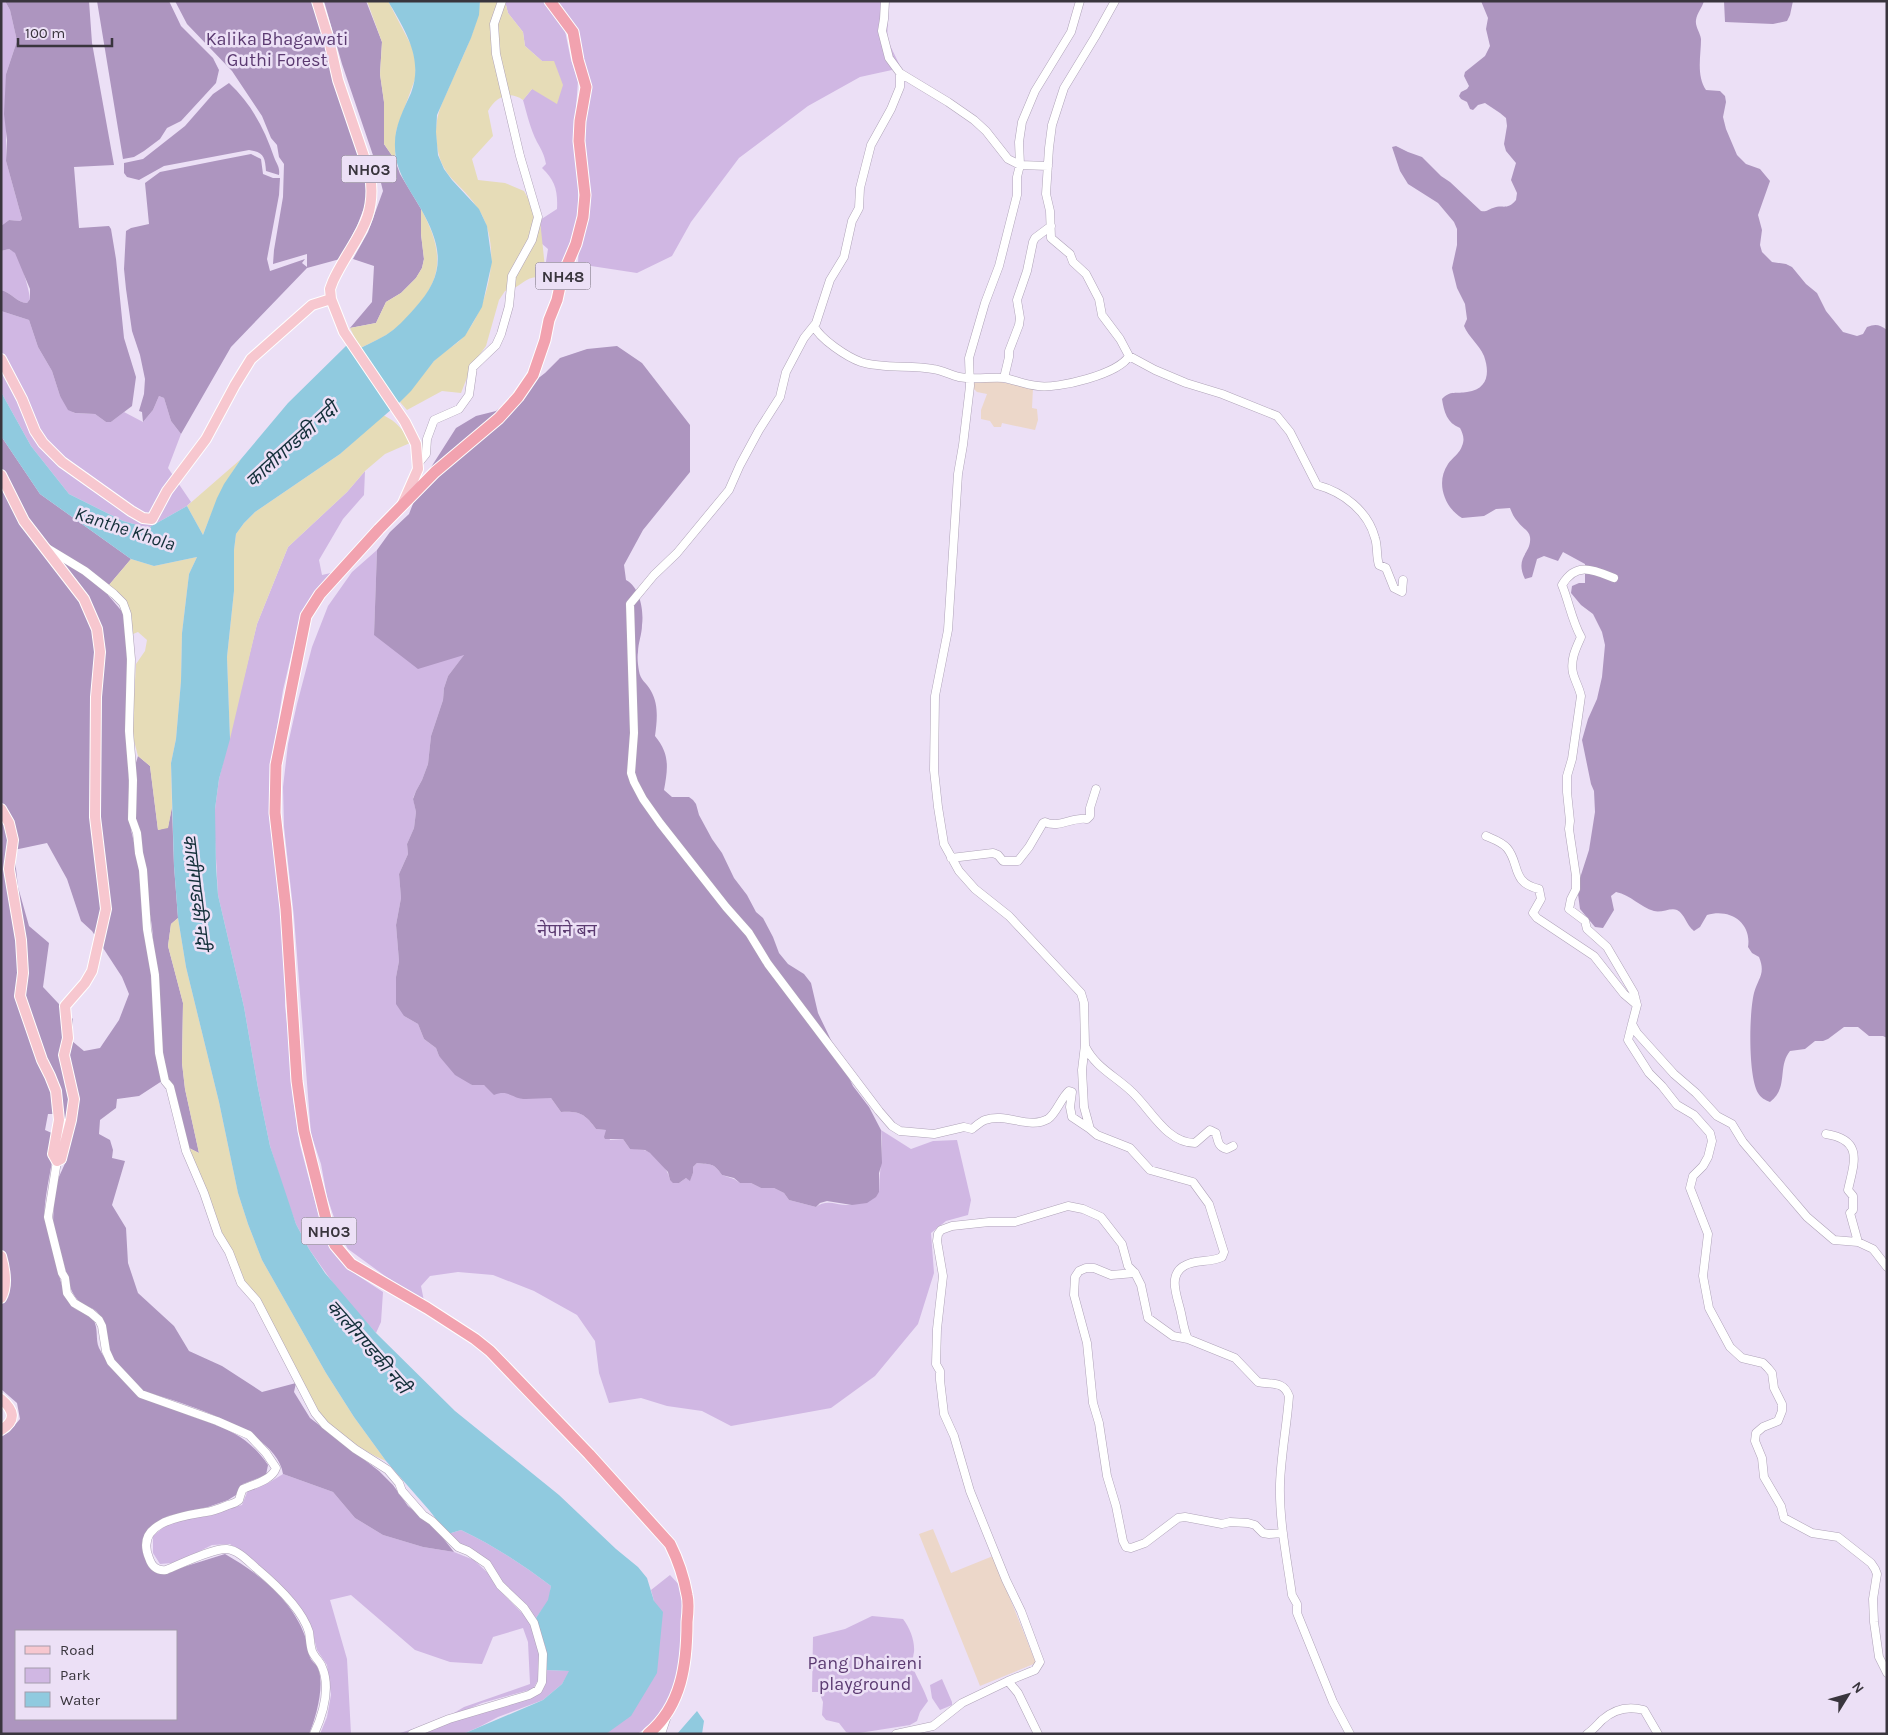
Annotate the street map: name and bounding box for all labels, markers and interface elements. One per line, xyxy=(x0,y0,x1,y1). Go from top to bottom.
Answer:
scale bar xyxy=(18,15,111,47)
text: 100 m xyxy=(25,24,65,42)
park label: Kalika Bhagawati Guthi Forest xyxy=(206,28,348,71)
road number: NH03 xyxy=(342,156,396,182)
road number: NH48 xyxy=(536,262,590,290)
water label: कालीगण्डकी नदी xyxy=(241,394,346,492)
water label: Kanthe Khola xyxy=(72,502,178,556)
water label: कालीगण्डकी नदी xyxy=(178,833,215,955)
park label: नेपाने बन xyxy=(537,919,598,941)
road number: NH03 xyxy=(302,1218,356,1244)
water label: कालीगण्डकी नदी xyxy=(322,1295,418,1401)
legend xyxy=(15,1630,178,1720)
text: Road xyxy=(60,1641,95,1659)
park label: Pang Dhaireni playground xyxy=(807,1652,923,1695)
text: Park xyxy=(60,1666,90,1684)
north arrow xyxy=(1823,1670,1873,1720)
text: N xyxy=(1848,1678,1868,1697)
text: Water xyxy=(60,1691,101,1709)

